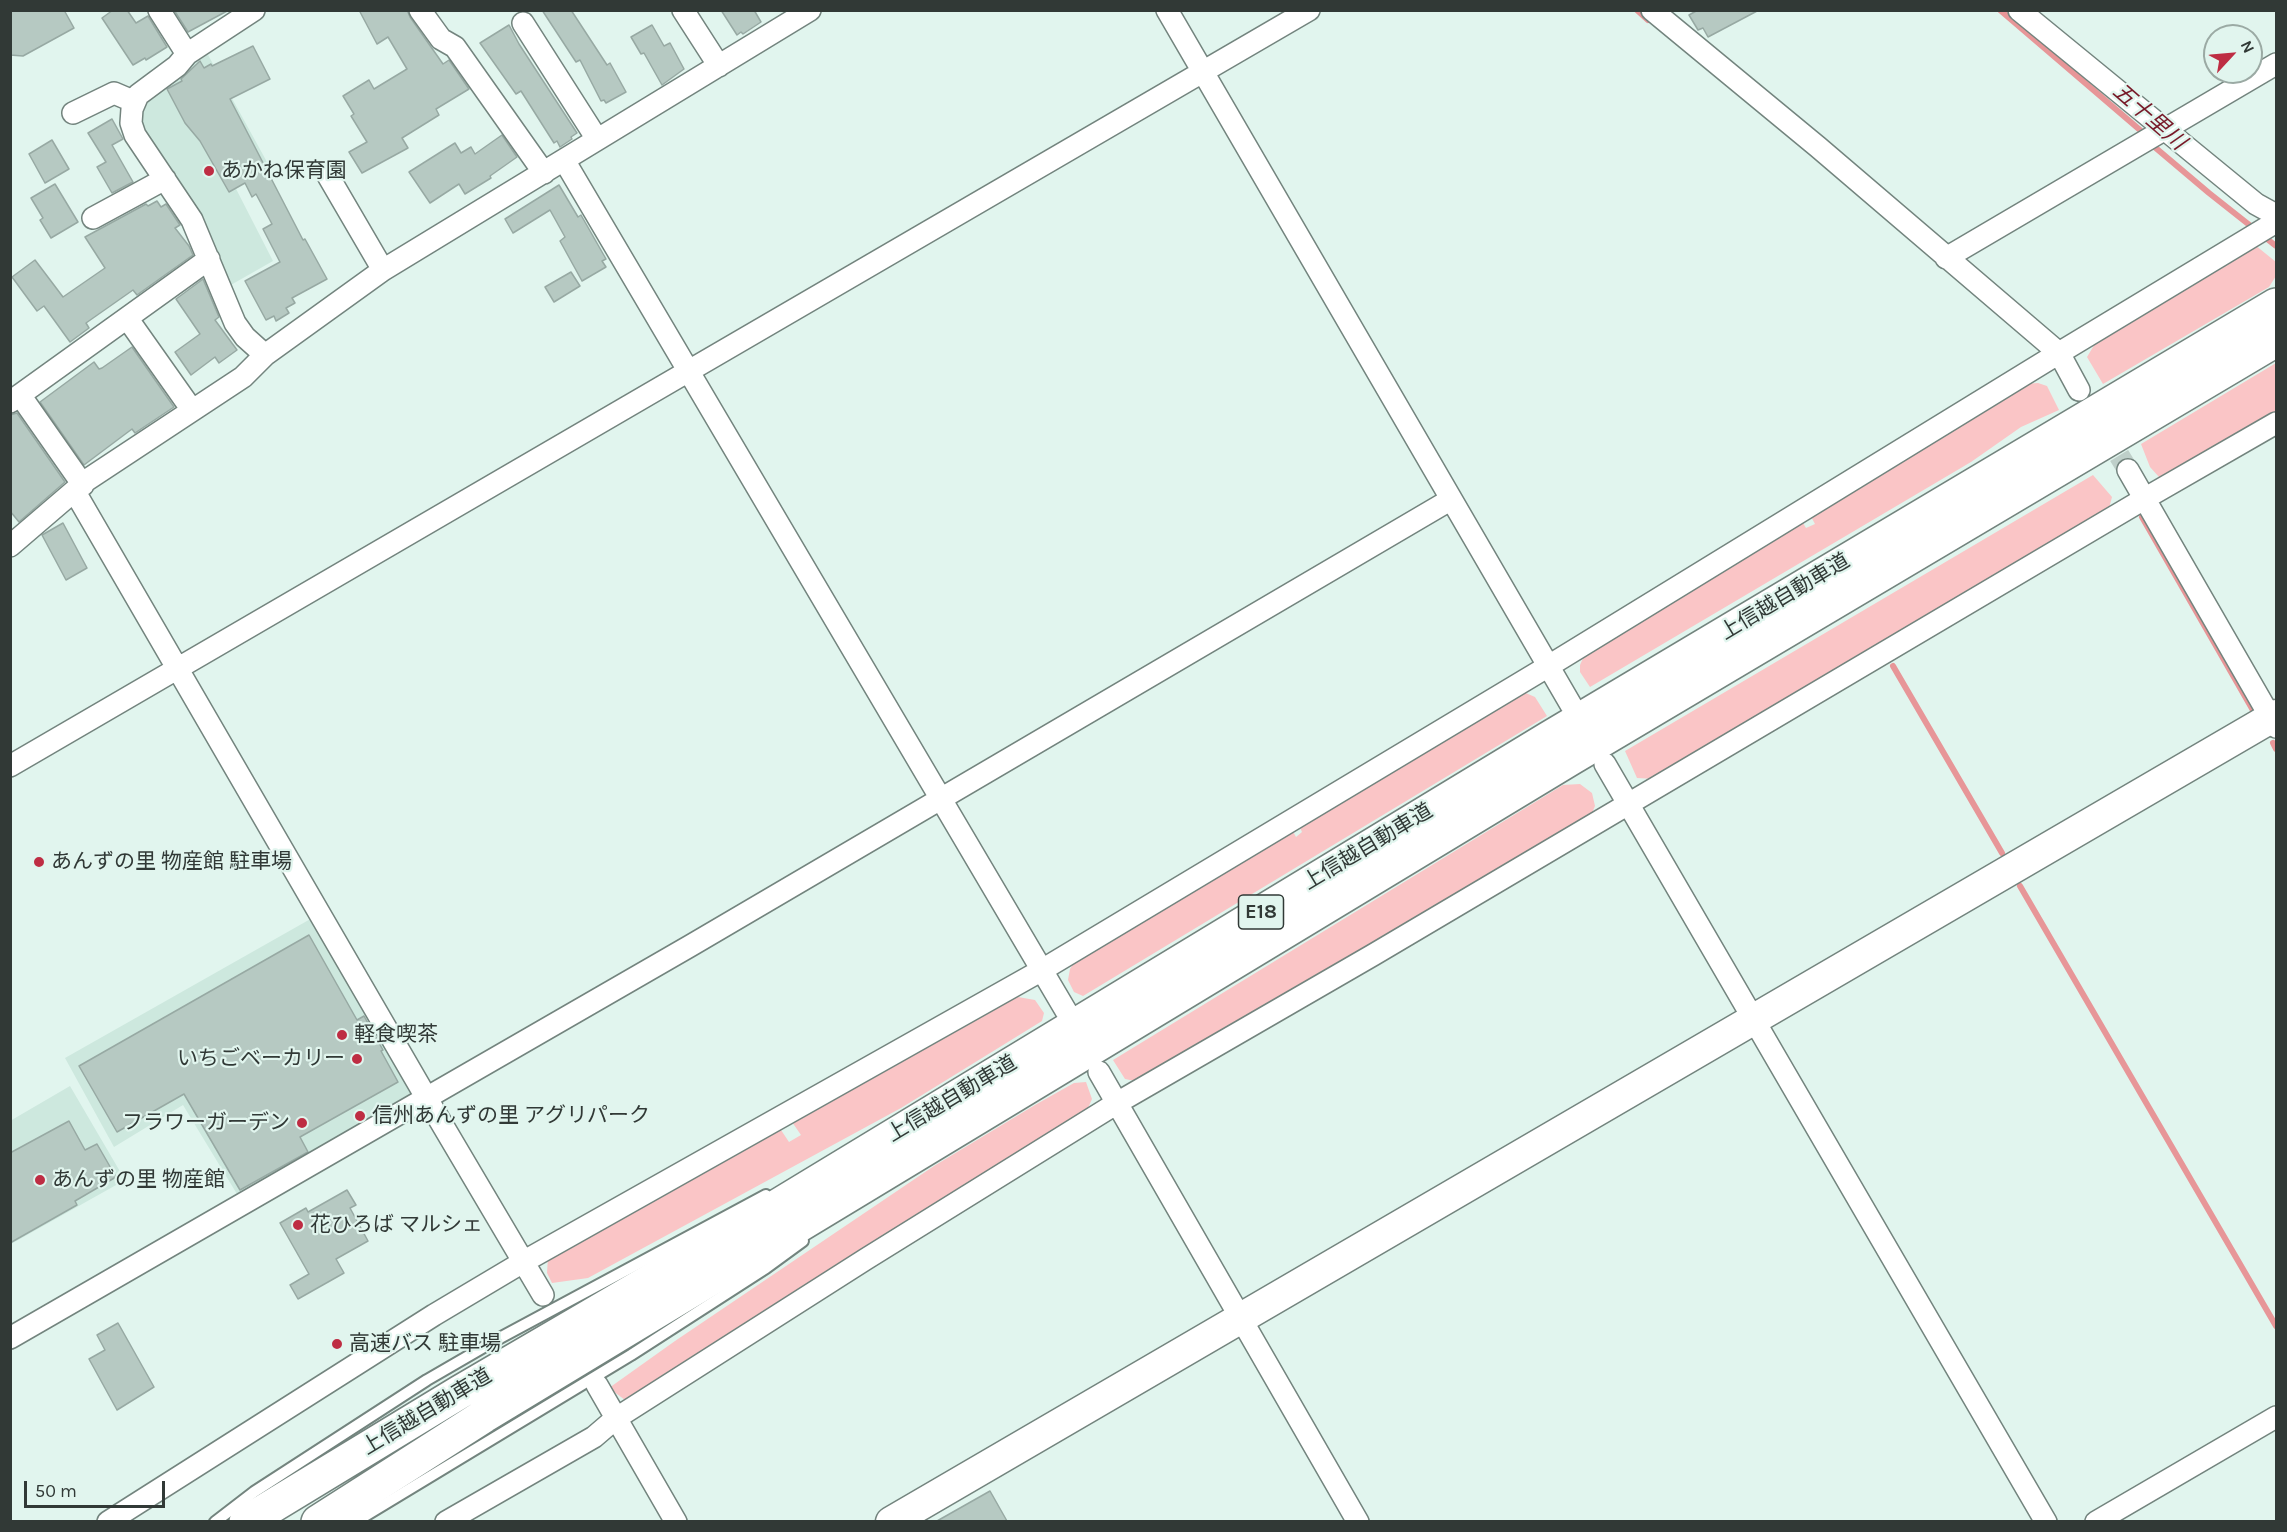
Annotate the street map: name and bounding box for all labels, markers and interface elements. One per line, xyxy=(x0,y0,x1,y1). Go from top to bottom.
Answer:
north arrow xyxy=(2203,24,2263,84)
text: N xyxy=(2237,37,2259,56)
water label: 五十里川 xyxy=(2107,78,2191,156)
place label: あかね保育園 xyxy=(221,158,347,184)
marker: あかね保育園 xyxy=(202,164,216,178)
street label: 上信越自動車道 xyxy=(1716,548,1854,646)
street label: 上信越自動車道 xyxy=(1299,798,1437,896)
place label: あんずの里 物産館 駐車場 xyxy=(51,849,292,875)
marker: あんずの里 物産館 駐車場 xyxy=(32,855,46,869)
road number: E18 xyxy=(1238,895,1284,929)
place label: 軽食喫茶 xyxy=(354,1022,438,1048)
marker: 軽食喫茶 xyxy=(335,1028,349,1042)
place label: いちごベーカリー xyxy=(177,1046,345,1072)
street label: 上信越自動車道 xyxy=(883,1050,1021,1148)
marker: いちごベーカリー xyxy=(350,1052,364,1066)
place label: 信州あんずの里 アグリパーク xyxy=(372,1103,650,1129)
marker: 信州あんずの里 アグリパーク xyxy=(353,1109,367,1123)
place label: フラワーガーデン xyxy=(122,1110,290,1136)
marker: フラワーガーデン xyxy=(295,1116,309,1130)
place label: あんずの里 物産館 xyxy=(52,1167,225,1193)
marker: あんずの里 物産館 xyxy=(33,1173,47,1187)
place label: 花ひろば マルシェ xyxy=(310,1212,483,1238)
marker: 花ひろば マルシェ xyxy=(291,1218,305,1232)
place label: 高速バス 駐車場 xyxy=(349,1331,501,1357)
marker: 高速バス 駐車場 xyxy=(330,1337,344,1351)
street label: 上信越自動車道 xyxy=(358,1363,496,1461)
scale bar xyxy=(27,1469,168,1507)
text: 50 m xyxy=(35,1480,77,1502)

